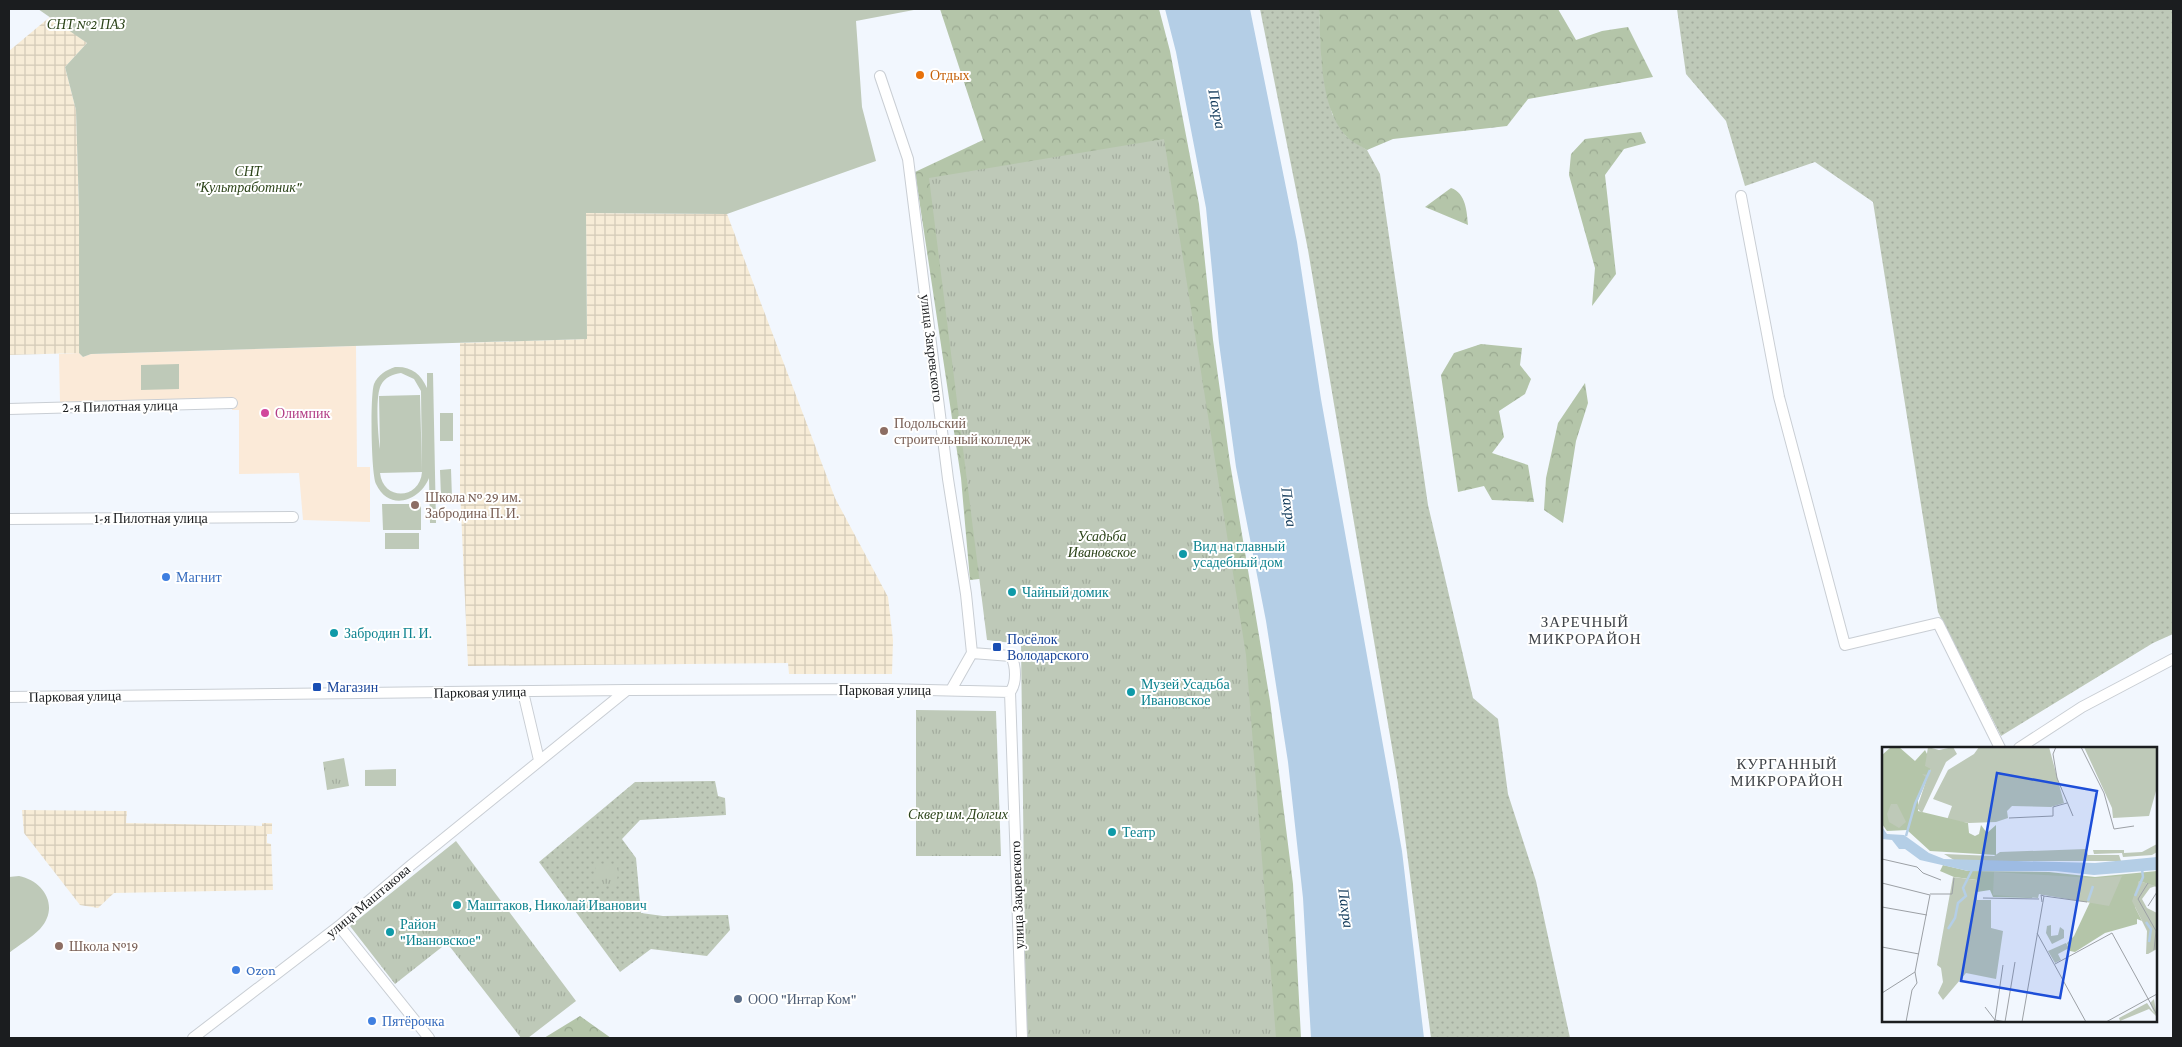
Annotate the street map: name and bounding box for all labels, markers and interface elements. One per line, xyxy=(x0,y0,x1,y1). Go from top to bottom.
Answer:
park label: СНТ №2 ПАЗ xyxy=(47,16,125,32)
place label: Отдых xyxy=(930,67,970,83)
marker: Отдых xyxy=(914,69,926,81)
water label: Пахра xyxy=(1205,87,1229,130)
park label: СНТ "Культработник" xyxy=(195,163,303,195)
street label: улица Закревского xyxy=(917,293,947,403)
street label: 2-я Пилотная улица xyxy=(62,397,179,415)
place label: Олимпик xyxy=(275,405,330,421)
marker: Олимпик xyxy=(259,407,271,419)
place label: Подольский строительный колледж xyxy=(894,415,1031,447)
marker: Подольский строительный колледж xyxy=(878,425,890,437)
water label: Пахра xyxy=(1278,485,1300,528)
place label: Школа № 29 им. Забродина П. И. xyxy=(425,489,521,521)
marker: Школа № 29 им. Забродина П. И. xyxy=(409,499,421,511)
street label: 1-я Пилотная улица xyxy=(94,510,209,526)
park label: Усадьба Ивановское xyxy=(1067,528,1136,560)
place label: Вид на главный усадебный дом xyxy=(1193,538,1286,570)
marker: Вид на главный усадебный дом xyxy=(1177,548,1189,560)
place label: Магнит xyxy=(176,569,222,585)
marker: Магнит xyxy=(160,571,172,583)
place label: Чайный домик xyxy=(1022,584,1109,600)
marker: Чайный домик xyxy=(1006,586,1018,598)
district label: ЗАРЕЧНЫЙ МИКРОРАЙОН xyxy=(1528,614,1642,647)
place label: Забродин П. И. xyxy=(344,625,432,641)
marker: Забродин П. И. xyxy=(328,627,340,639)
place label: Посёлок Володарского xyxy=(1007,631,1089,663)
marker: Посёлок Володарского xyxy=(991,641,1003,653)
place label: Музей Усадьба Ивановское xyxy=(1141,676,1230,708)
place label: Магазин xyxy=(327,679,379,695)
marker: Магазин xyxy=(311,681,323,693)
street label: Парковая улица xyxy=(839,682,932,698)
street label: Парковая улица xyxy=(434,683,527,701)
marker: Музей Усадьба Ивановское xyxy=(1125,686,1137,698)
street label: Парковая улица xyxy=(29,687,122,705)
inset map xyxy=(1882,747,2157,1022)
district label: КУРГАННЫЙ МИКРОРАЙОН xyxy=(1730,756,1844,789)
park label: Сквер им. Долгих xyxy=(908,806,1009,822)
place label: Театр xyxy=(1122,824,1156,840)
marker: Театр xyxy=(1106,826,1118,838)
street label: улица Закревского xyxy=(1007,840,1027,950)
street label: улица Маштакова xyxy=(323,861,414,941)
water label: Пахра xyxy=(1335,886,1357,929)
place label: Маштаков, Николай Иванович xyxy=(467,897,647,913)
marker: Маштаков, Николай Иванович xyxy=(451,899,463,911)
place label: Район "Ивановское" xyxy=(400,916,481,948)
marker: Район "Ивановское" xyxy=(384,926,396,938)
place label: Школа №19 xyxy=(69,938,138,954)
marker: Школа №19 xyxy=(53,940,65,952)
place label: Ozon xyxy=(246,962,276,978)
marker: Ozon xyxy=(230,964,242,976)
place label: ООО "Интар Ком" xyxy=(748,991,856,1007)
marker: ООО "Интар Ком" xyxy=(732,993,744,1005)
place label: Пятёрочка xyxy=(382,1013,445,1029)
marker: Пятёрочка xyxy=(366,1015,378,1027)

